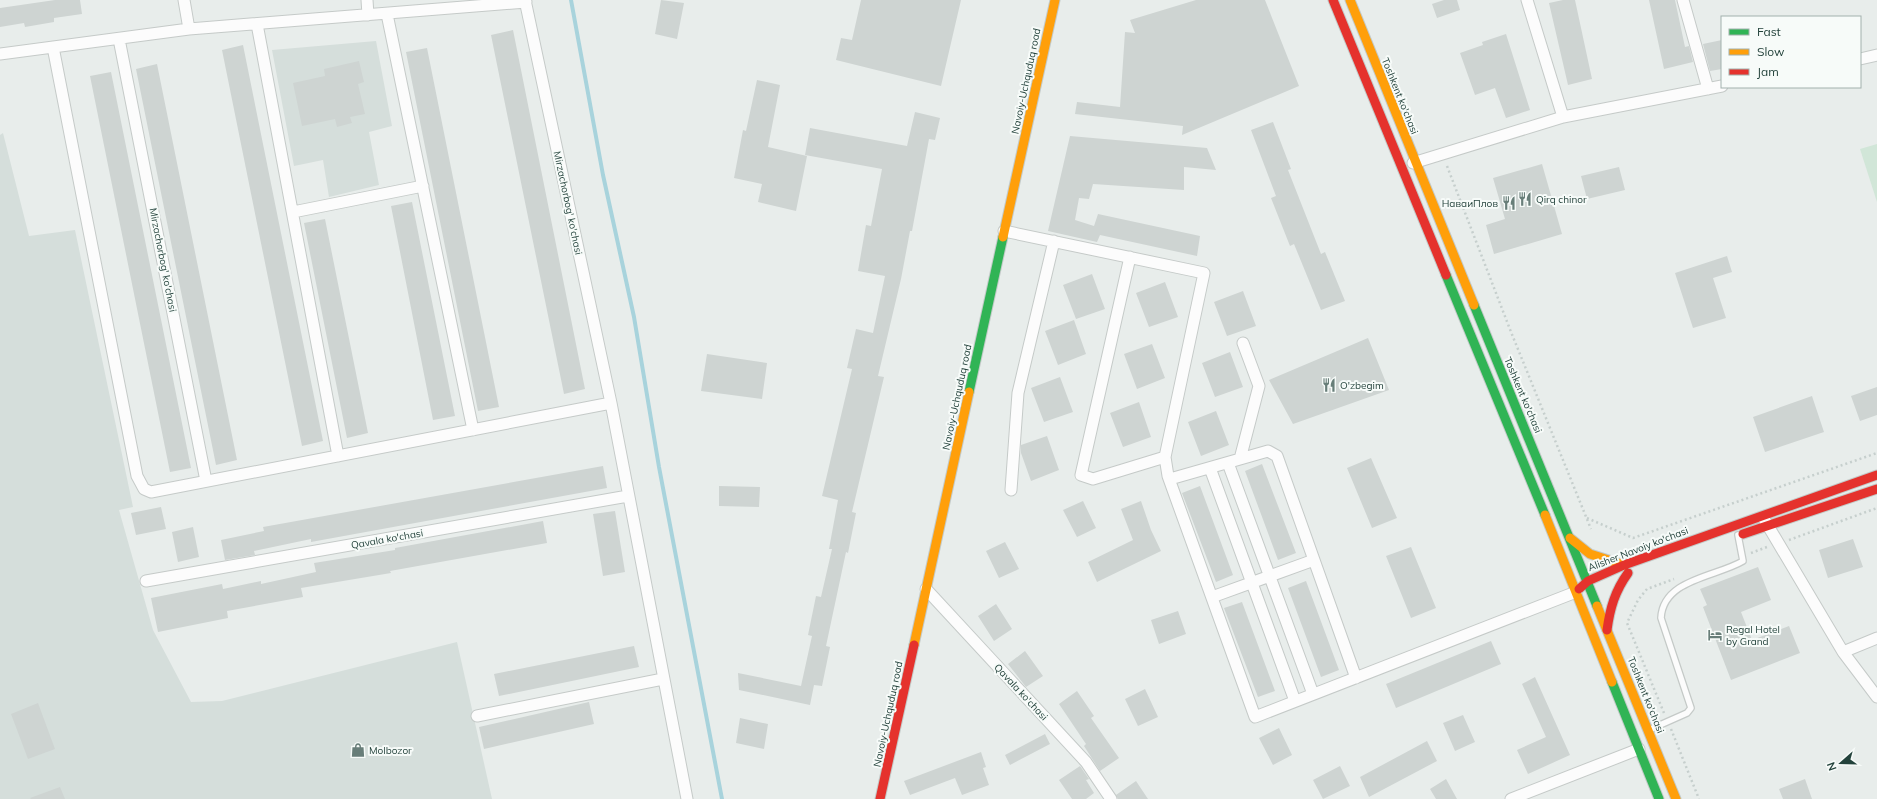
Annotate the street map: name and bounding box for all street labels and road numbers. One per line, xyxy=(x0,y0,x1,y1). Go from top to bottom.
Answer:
street label: Navoiy-Uchquduq road xyxy=(1008,27,1044,135)
street label: Toshkent ko'chasi xyxy=(1379,56,1421,136)
street label: Mirzachorbog' ko'chasi xyxy=(551,150,585,256)
street label: Mirzachorbog' ko'chasi xyxy=(147,207,179,313)
street label: Navoiy-Uchquduq road xyxy=(939,343,975,451)
street label: Toshkent ko'chasi xyxy=(1501,355,1545,435)
street label: Alisher Navoiy ko'chasi xyxy=(1586,524,1690,574)
street label: Qavala ko'chasi xyxy=(350,526,424,552)
street label: Toshkent ko'chasi xyxy=(1625,655,1667,735)
street label: Navoiy-Uchquduq road xyxy=(870,660,906,768)
street label: Qavala ko'chasi xyxy=(991,661,1051,723)

